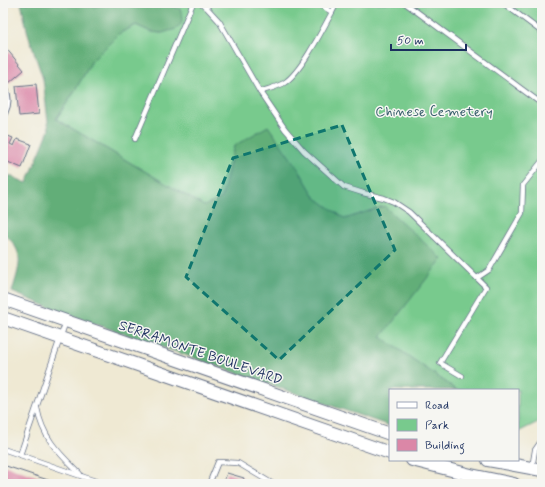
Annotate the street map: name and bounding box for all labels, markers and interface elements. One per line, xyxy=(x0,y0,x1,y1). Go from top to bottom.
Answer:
scale bar xyxy=(391,26,466,52)
text: 50 m xyxy=(397,33,424,49)
park label: Chinese Cemetery xyxy=(375,103,493,121)
street label: SERRAMONTE BOULEVARD xyxy=(116,316,285,389)
legend xyxy=(389,389,519,461)
text: Road xyxy=(425,398,449,414)
text: Park xyxy=(425,418,449,434)
text: Building xyxy=(425,438,465,455)

